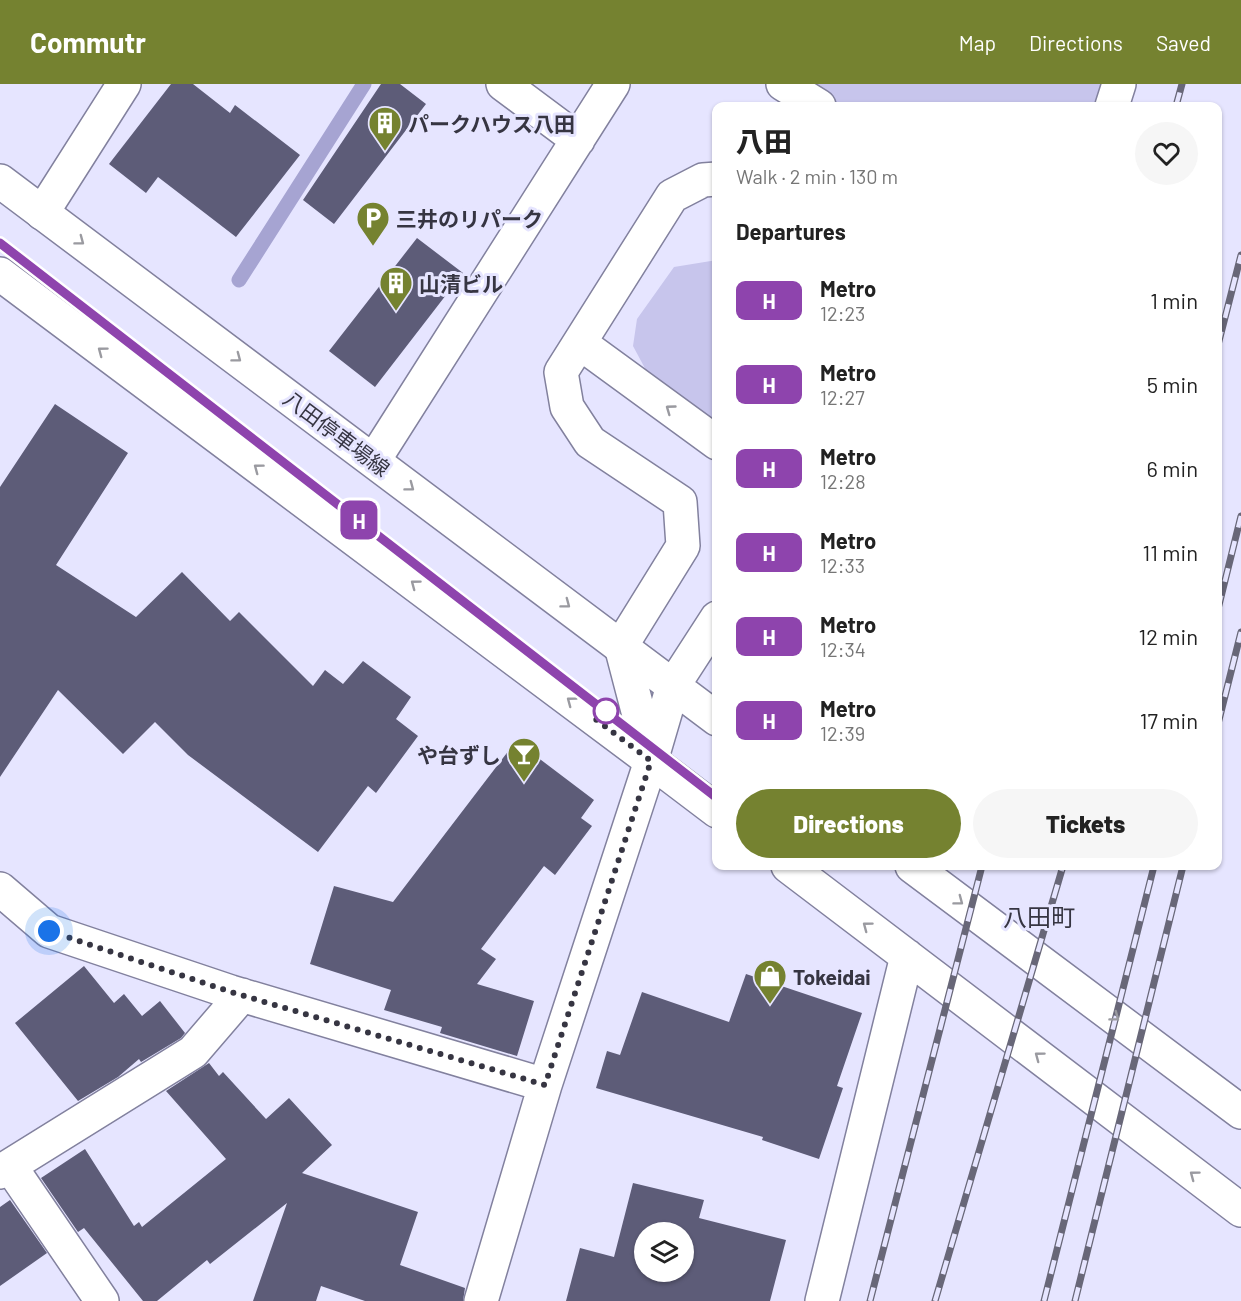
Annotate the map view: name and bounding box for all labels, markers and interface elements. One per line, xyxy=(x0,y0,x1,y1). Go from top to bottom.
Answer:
text: Commutr xyxy=(30,25,146,59)
text: Map xyxy=(959,30,996,55)
text: Directions xyxy=(1029,30,1123,55)
text: Saved xyxy=(1156,30,1211,55)
building icon: パークハウス八田 xyxy=(367,105,403,152)
place label: パークハウス八田 xyxy=(408,111,575,136)
button: heart xyxy=(1135,122,1198,185)
text: 八田 xyxy=(736,124,792,158)
text: Walk · 2 min · 130 m xyxy=(736,164,898,188)
parking icon: 三井のリパーク xyxy=(355,200,391,247)
place label: 三井のリパーク xyxy=(396,206,543,231)
text: Departures xyxy=(736,218,846,244)
one-way arrow xyxy=(74,234,85,245)
building icon: 山清ビル xyxy=(378,265,414,312)
place label: 山清ビル xyxy=(419,271,503,296)
text: Metro xyxy=(820,275,876,301)
text: 1 min xyxy=(1150,287,1198,313)
text: H xyxy=(762,288,776,313)
text: 12:23 xyxy=(820,301,865,325)
one-way arrow xyxy=(98,347,109,358)
one-way arrow xyxy=(230,351,241,362)
text: Metro xyxy=(820,359,876,385)
text: 5 min xyxy=(1147,371,1198,397)
text: H xyxy=(762,372,776,397)
street label: 八田停車場線 xyxy=(279,385,395,481)
text: 12:27 xyxy=(820,385,865,409)
one-way arrow xyxy=(665,405,676,416)
text: Metro xyxy=(820,443,876,469)
text: 6 min xyxy=(1147,455,1198,481)
text: H xyxy=(762,456,776,481)
one-way arrow xyxy=(254,464,265,475)
text: 12:28 xyxy=(820,469,866,493)
one-way arrow xyxy=(403,480,414,491)
line badge: H xyxy=(340,500,379,540)
text: H xyxy=(352,508,366,533)
text: Metro xyxy=(820,527,876,553)
text: 11 min xyxy=(1142,539,1198,565)
text: H xyxy=(762,540,776,565)
text: 12:33 xyxy=(820,553,865,577)
one-way arrow xyxy=(410,581,421,592)
one-way arrow xyxy=(559,597,570,608)
text: Metro xyxy=(820,611,876,637)
text: 12 min xyxy=(1138,623,1198,649)
text: H xyxy=(762,624,776,649)
text: 12:34 xyxy=(820,637,866,661)
text: Metro xyxy=(820,695,876,721)
one-way arrow xyxy=(566,697,577,708)
unlabelled marker xyxy=(593,698,619,724)
text: 17 min xyxy=(1140,707,1198,733)
text: H xyxy=(762,708,776,733)
text: 12:39 xyxy=(820,721,865,745)
bar icon: や台ずし xyxy=(506,736,542,783)
place label: や台ずし xyxy=(417,742,501,767)
button: Directions xyxy=(736,789,961,858)
button: Tickets xyxy=(973,789,1198,858)
one-way arrow xyxy=(952,893,963,904)
district label: 八田町 xyxy=(1003,902,1075,931)
your location xyxy=(34,916,64,946)
one-way arrow xyxy=(863,922,874,933)
shop icon: Tokeidai xyxy=(752,958,788,1005)
place label: Tokeidai xyxy=(793,964,871,989)
one-way arrow xyxy=(1108,1010,1119,1021)
one-way arrow xyxy=(1035,1053,1046,1064)
one-way arrow xyxy=(1190,1171,1201,1182)
map controls xyxy=(634,1222,694,1282)
button: layers xyxy=(634,1222,694,1282)

